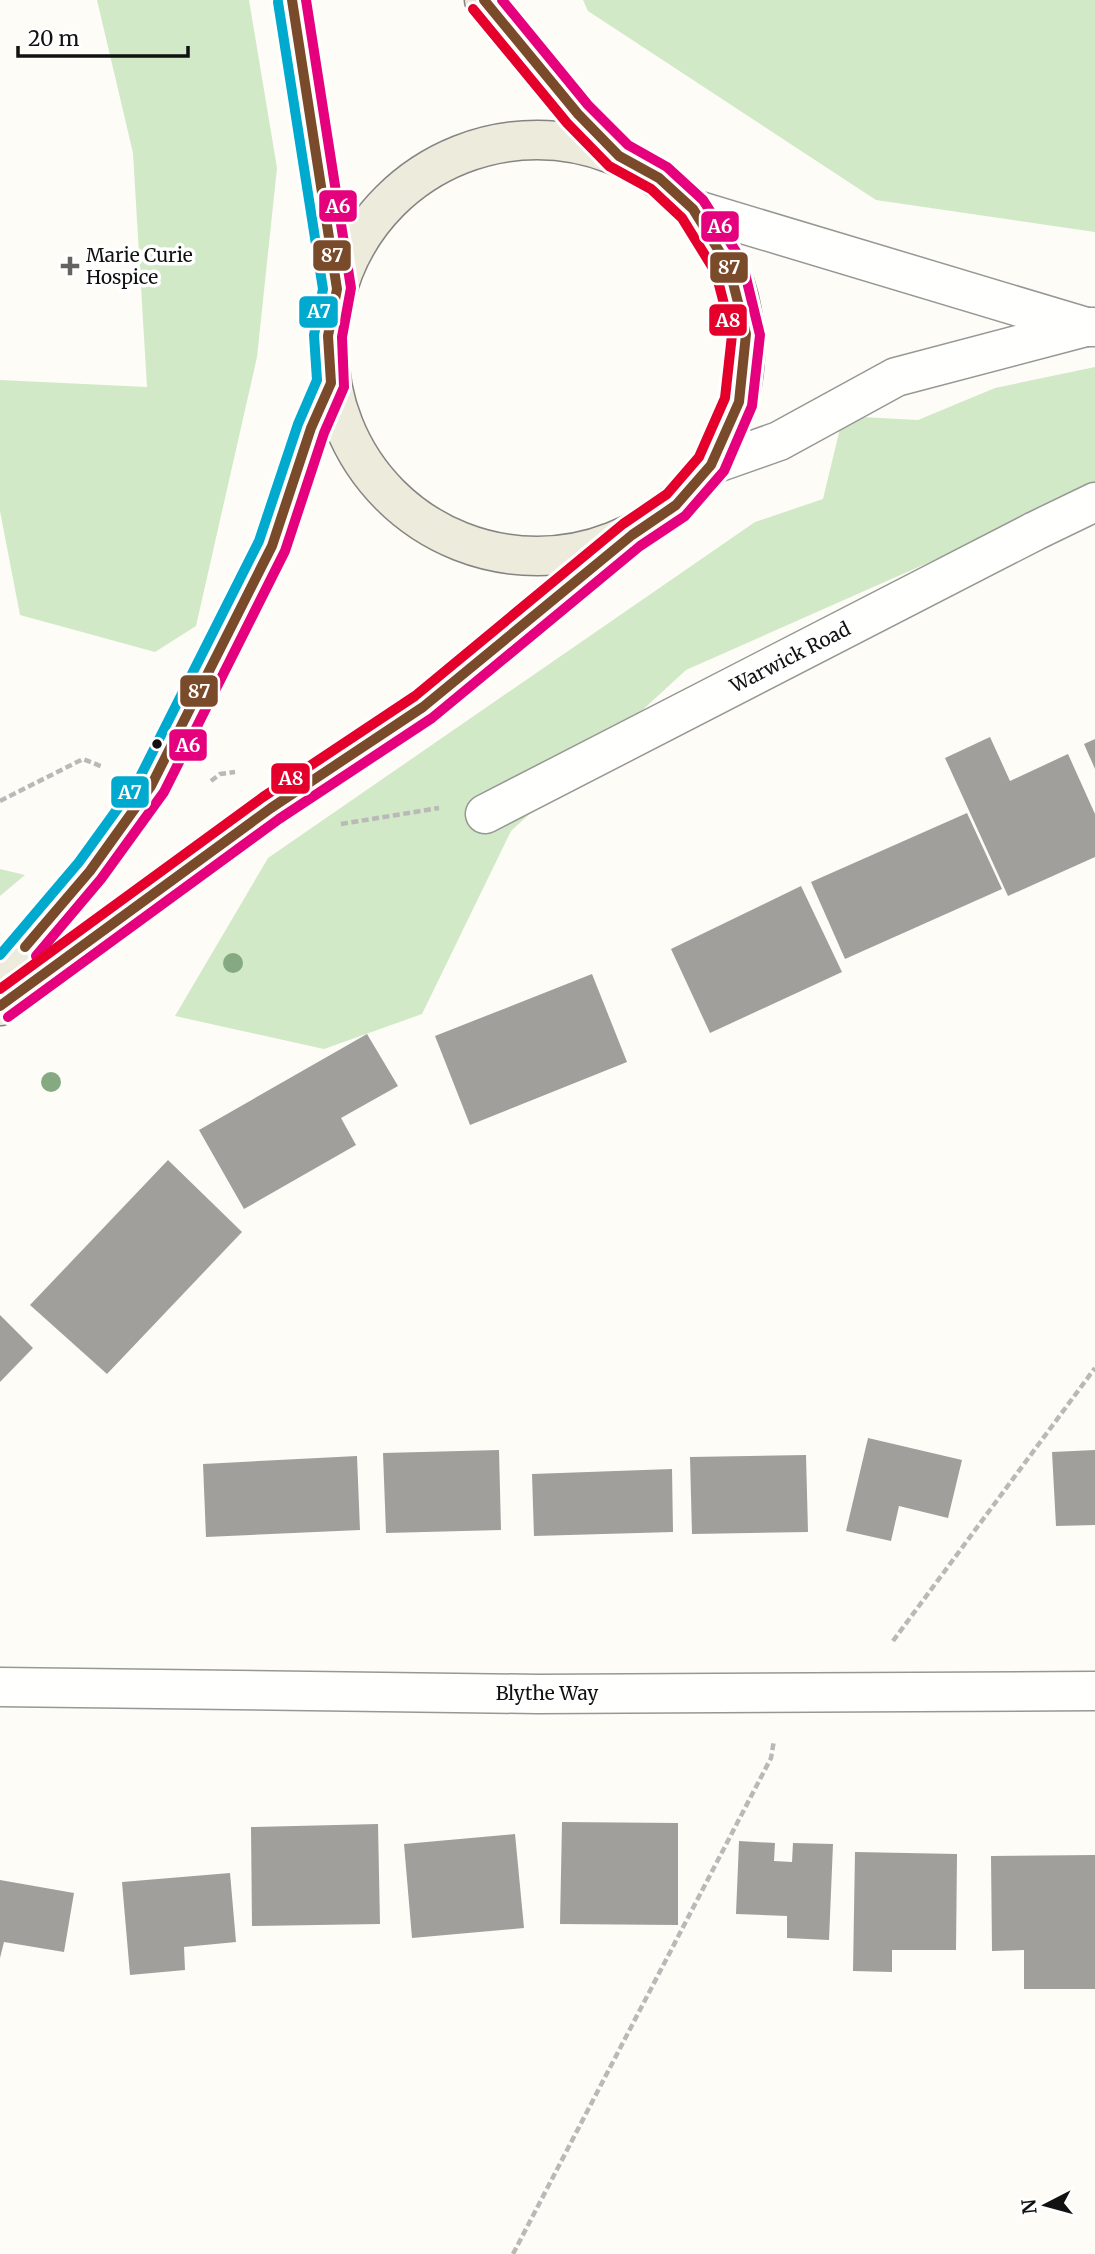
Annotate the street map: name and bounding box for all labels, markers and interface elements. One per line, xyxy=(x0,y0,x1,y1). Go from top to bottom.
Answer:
scale bar xyxy=(18,14,187,58)
text: 20 m xyxy=(28,25,80,52)
line badge: A6 xyxy=(318,189,358,223)
text: A6 xyxy=(324,194,351,218)
line badge: A6 xyxy=(700,210,740,243)
text: A6 xyxy=(706,214,733,238)
line badge: 87 xyxy=(312,239,352,272)
place label: Marie Curie Hospice xyxy=(86,243,193,289)
text: 87 xyxy=(321,243,343,267)
line badge: 87 xyxy=(709,251,749,284)
text: 87 xyxy=(718,255,740,279)
marker: Marie Curie Hospice xyxy=(60,256,80,276)
line badge: A7 xyxy=(298,295,339,329)
text: A7 xyxy=(306,299,331,323)
line badge: A8 xyxy=(708,303,748,337)
text: A8 xyxy=(714,308,741,332)
street label: Warwick Road xyxy=(725,616,854,698)
line badge: 87 xyxy=(179,674,219,708)
text: 87 xyxy=(188,679,210,703)
line badge: A6 xyxy=(168,728,208,762)
text: A6 xyxy=(174,733,201,757)
unlabelled marker xyxy=(150,737,164,751)
line badge: A8 xyxy=(270,762,311,795)
text: A8 xyxy=(277,766,304,790)
line badge: A7 xyxy=(110,775,150,809)
text: A7 xyxy=(117,780,142,804)
street label: Blythe Way xyxy=(496,1681,598,1705)
north arrow xyxy=(1011,2170,1081,2240)
text: N xyxy=(1016,2198,1042,2215)

